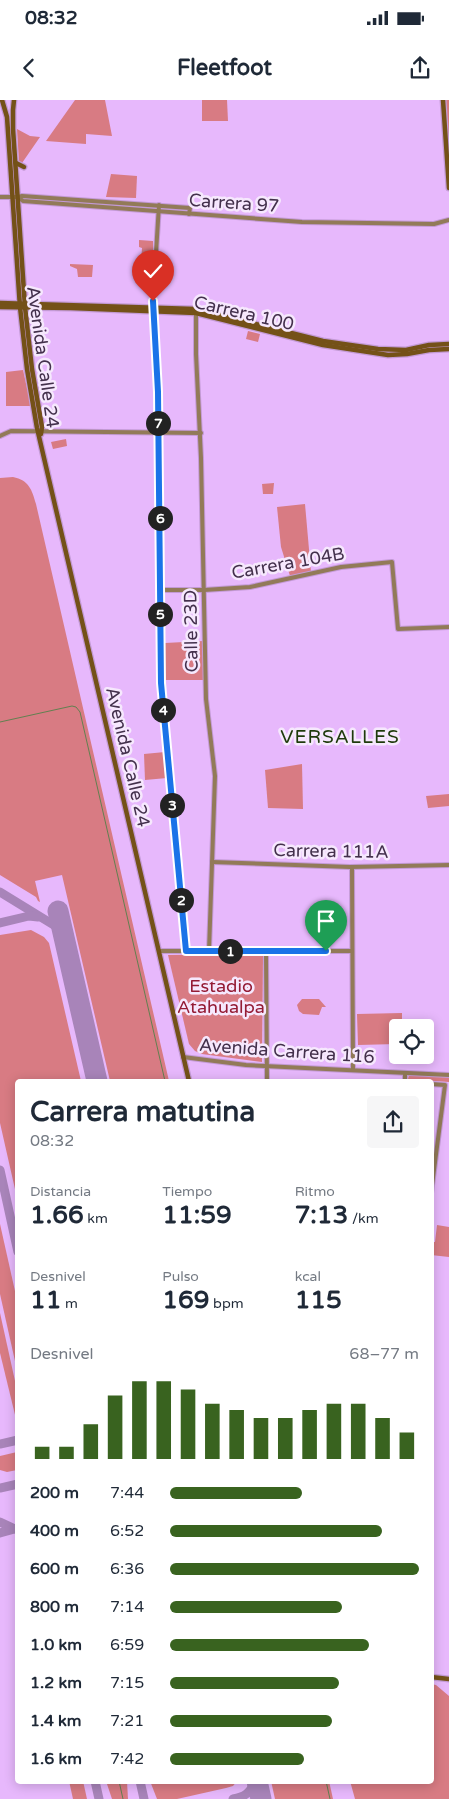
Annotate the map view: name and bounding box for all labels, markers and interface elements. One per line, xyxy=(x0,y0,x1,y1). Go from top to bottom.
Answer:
text: 08:32 xyxy=(25,7,78,29)
icon: back xyxy=(15,54,43,82)
icon: share xyxy=(406,54,434,82)
text: Fleetfoot xyxy=(177,55,272,81)
street label: Carrera 97 xyxy=(188,189,280,217)
pin xyxy=(132,250,174,301)
icon: check xyxy=(139,257,167,285)
street label: Avenida Calle 24 xyxy=(22,285,64,429)
street label: Carrera 100 xyxy=(192,291,296,335)
pin: 7 xyxy=(146,410,170,436)
text: 7 xyxy=(154,415,163,432)
pin: 6 xyxy=(148,506,172,530)
text: 6 xyxy=(156,510,165,527)
street label: Carrera 104B xyxy=(230,542,346,584)
street label: Calle 23D xyxy=(179,590,203,672)
pin: 5 xyxy=(148,602,172,626)
text: 5 xyxy=(156,606,165,623)
street label: Avenida Calle 24 xyxy=(101,685,155,829)
pin: 4 xyxy=(150,698,176,722)
text: 4 xyxy=(159,702,168,719)
district label: VERSALLES xyxy=(280,726,400,748)
pin: 3 xyxy=(160,792,184,818)
text: 3 xyxy=(168,797,177,814)
street label: Carrera 111A xyxy=(273,839,389,863)
pin: 2 xyxy=(168,888,194,912)
text: 2 xyxy=(177,892,186,909)
pin xyxy=(305,900,347,951)
icon: arrive xyxy=(312,907,340,935)
pin: 1 xyxy=(218,938,242,964)
text: 1 xyxy=(226,943,235,960)
park label: Estadio Atahualpa xyxy=(177,975,265,1018)
map controls xyxy=(389,1019,434,1064)
button: locate xyxy=(389,1019,434,1064)
street label: Avenida Carrera 116 xyxy=(198,1034,376,1068)
text: Carrera matutina xyxy=(30,1095,255,1129)
button: share xyxy=(367,1096,419,1148)
text: 08:32 xyxy=(30,1131,74,1151)
text: Distancia xyxy=(30,1183,91,1200)
text: Tiempo xyxy=(162,1183,212,1200)
text: Ritmo xyxy=(295,1183,335,1200)
text: 1.66 xyxy=(30,1200,84,1230)
text: 11:59 xyxy=(162,1200,232,1230)
text: 7:13 xyxy=(295,1200,348,1230)
text: km xyxy=(84,1210,108,1227)
text: /km xyxy=(348,1210,379,1227)
text: Desnivel xyxy=(30,1268,86,1285)
text: Pulso xyxy=(162,1268,199,1285)
text: kcal xyxy=(295,1268,321,1285)
text: 11 xyxy=(30,1285,61,1315)
text: 169 xyxy=(162,1285,209,1315)
text: 115 xyxy=(295,1285,342,1315)
text: m xyxy=(61,1295,78,1312)
text: bpm xyxy=(209,1295,244,1312)
text: Desnivel xyxy=(30,1344,94,1364)
text: 68–77 m xyxy=(349,1344,419,1364)
text: 200 m xyxy=(30,1483,79,1503)
text: 7:44 xyxy=(110,1483,144,1503)
text: 400 m xyxy=(30,1521,79,1541)
text: 6:52 xyxy=(110,1521,144,1541)
text: 600 m xyxy=(30,1559,79,1579)
text: 6:36 xyxy=(110,1559,144,1579)
text: 800 m xyxy=(30,1597,79,1617)
text: 7:14 xyxy=(110,1597,144,1617)
text: 1.0 km xyxy=(30,1635,82,1655)
text: 6:59 xyxy=(110,1635,144,1655)
text: 1.2 km xyxy=(30,1673,82,1693)
text: 7:15 xyxy=(110,1673,144,1693)
text: 1.4 km xyxy=(30,1711,82,1731)
text: 7:21 xyxy=(110,1711,144,1731)
text: 1.6 km xyxy=(30,1749,82,1769)
text: 7:42 xyxy=(110,1749,144,1769)

